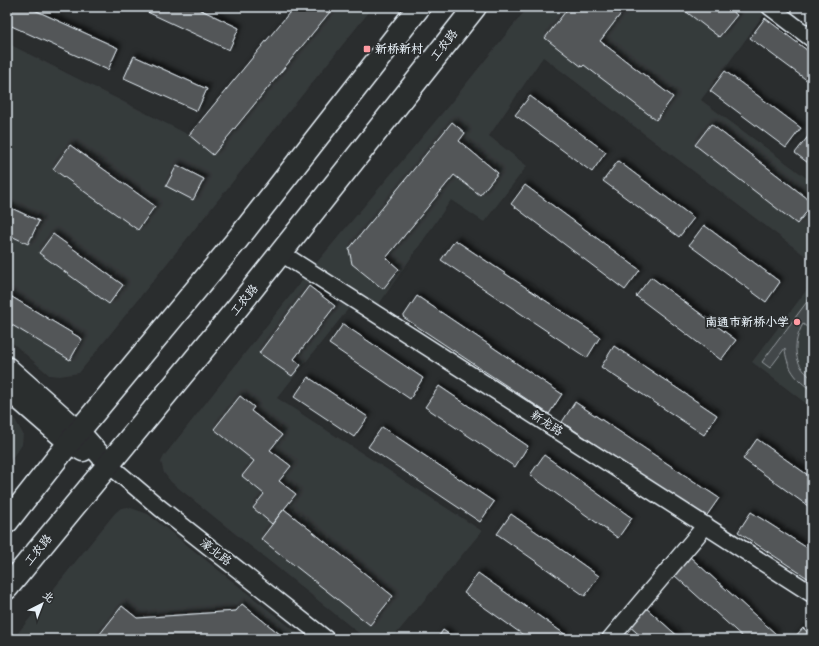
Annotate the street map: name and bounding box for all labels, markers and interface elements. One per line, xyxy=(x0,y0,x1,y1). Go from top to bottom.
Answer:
street label: 工农路 xyxy=(427,26,462,65)
place label: 新桥新村 xyxy=(375,41,423,58)
marker: 新桥新村 xyxy=(362,44,372,54)
street label: 工农路 xyxy=(226,281,262,320)
place label: 南通市新桥小学 xyxy=(705,314,789,331)
marker: 南通市新桥小学 xyxy=(792,317,802,327)
street label: 新龙路 xyxy=(527,406,566,440)
street label: 工农路 xyxy=(20,531,56,570)
street label: 濠北路 xyxy=(196,535,235,570)
north arrow xyxy=(22,584,62,624)
text: 北 xyxy=(39,588,57,606)

